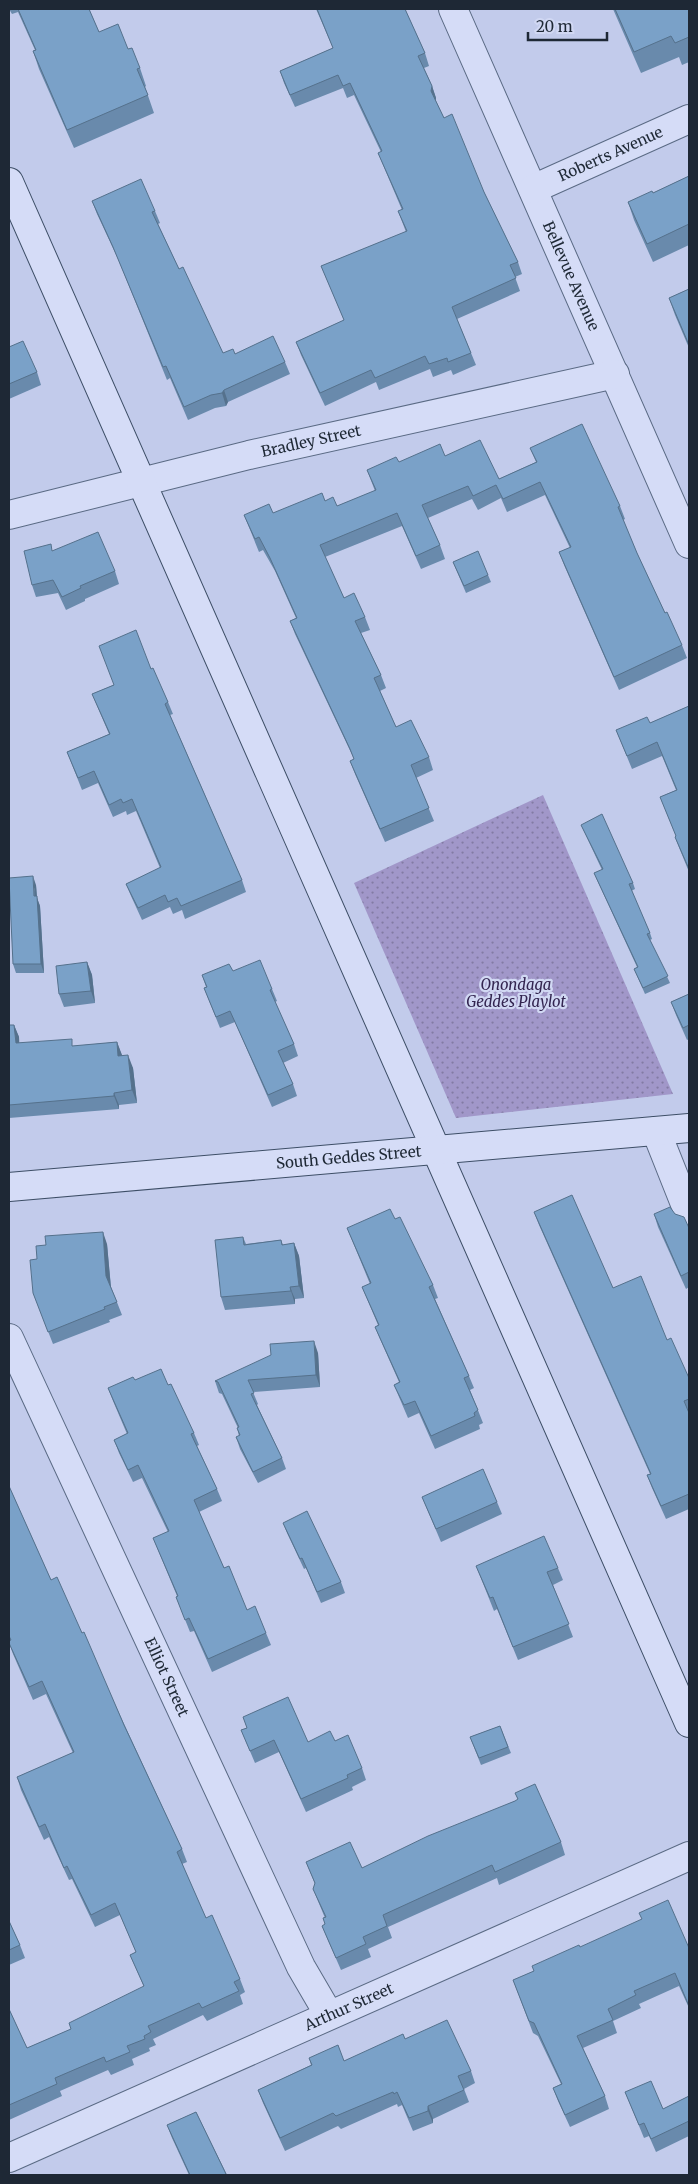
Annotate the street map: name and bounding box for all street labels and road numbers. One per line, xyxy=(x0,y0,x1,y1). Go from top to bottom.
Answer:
street label: Roberts Avenue xyxy=(555,122,666,185)
street label: Bellevue Avenue xyxy=(539,218,604,334)
street label: Bradley Street xyxy=(259,420,363,461)
street label: South Geddes Street xyxy=(275,1141,422,1173)
street label: Elliot Street xyxy=(140,1635,193,1720)
street label: Arthur Street xyxy=(300,1978,396,2035)

